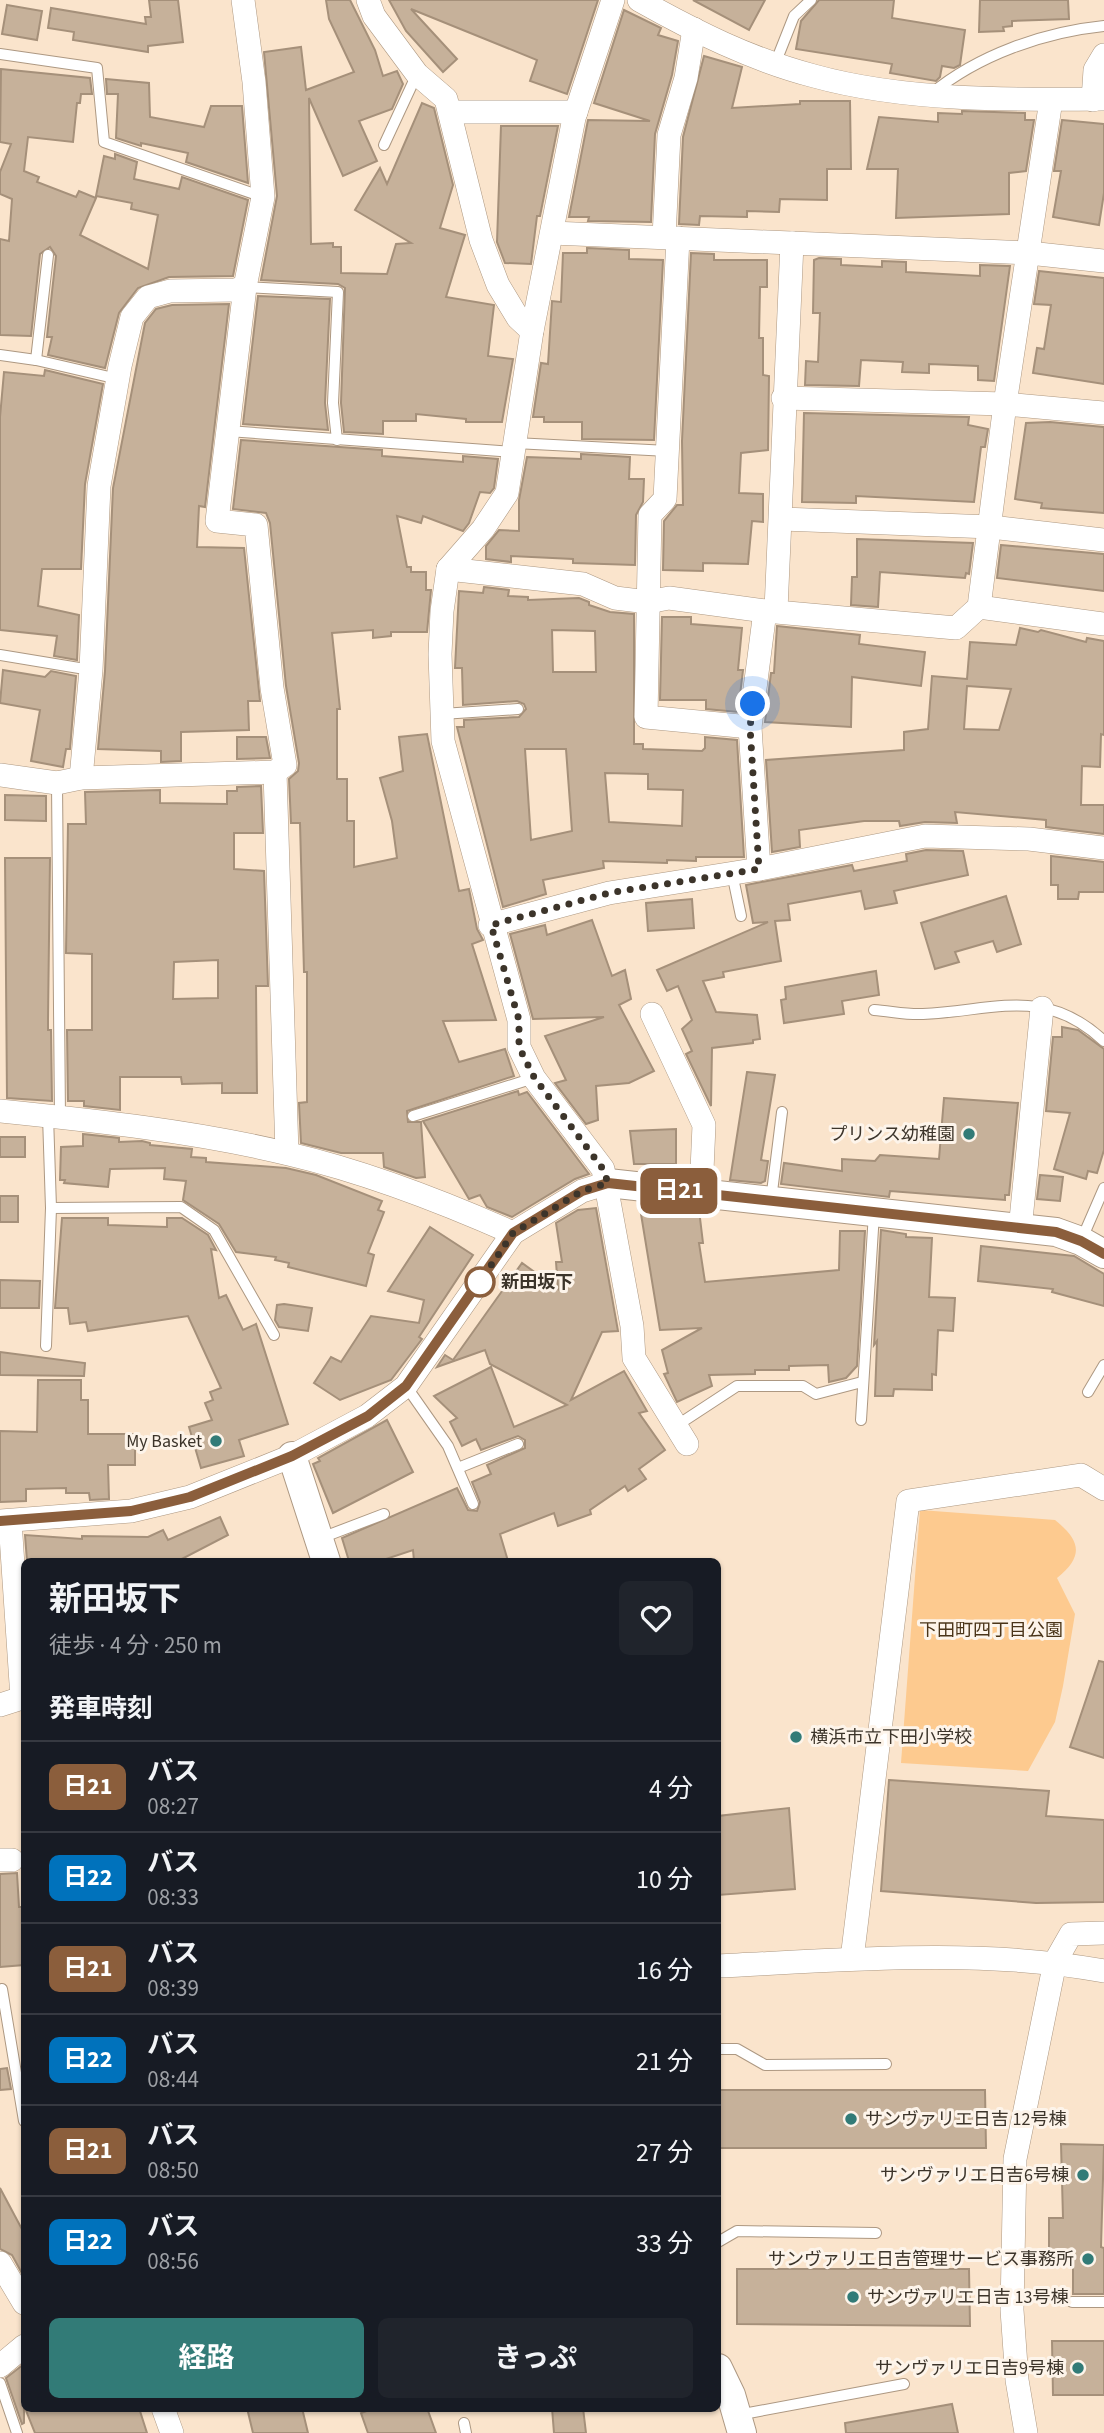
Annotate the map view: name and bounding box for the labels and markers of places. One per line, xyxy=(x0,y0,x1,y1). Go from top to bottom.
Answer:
place label: プリンス幼稚園 xyxy=(829,1122,955,1147)
marker: プリンス幼稚園 xyxy=(961,1126,977,1142)
marker: 新田坂下 xyxy=(465,1267,495,1297)
place label: 新田坂下 xyxy=(501,1270,573,1295)
place label: My Basket xyxy=(126,1429,202,1454)
marker: My Basket xyxy=(208,1433,224,1449)
place label: 横浜市立下田小学校 xyxy=(810,1725,972,1750)
marker: 横浜市立下田小学校 xyxy=(788,1729,804,1745)
place label: サンヴァリエ日吉 12号棟 xyxy=(865,2107,1067,2132)
marker: サンヴァリエ日吉 12号棟 xyxy=(843,2111,859,2127)
place label: サンヴァリエ日吉6号棟 xyxy=(880,2163,1069,2188)
marker: サンヴァリエ日吉6号棟 xyxy=(1075,2167,1091,2183)
place label: サンヴァリエ日吉管理サービス事務所 xyxy=(768,2247,1074,2272)
marker: サンヴァリエ日吉管理サービス事務所 xyxy=(1080,2251,1096,2267)
place label: サンヴァリエ日吉 13号棟 xyxy=(867,2285,1069,2310)
marker: サンヴァリエ日吉 13号棟 xyxy=(845,2289,861,2305)
place label: サンヴァリエ日吉9号棟 xyxy=(875,2356,1064,2381)
marker: サンヴァリエ日吉9号棟 xyxy=(1070,2360,1086,2376)

